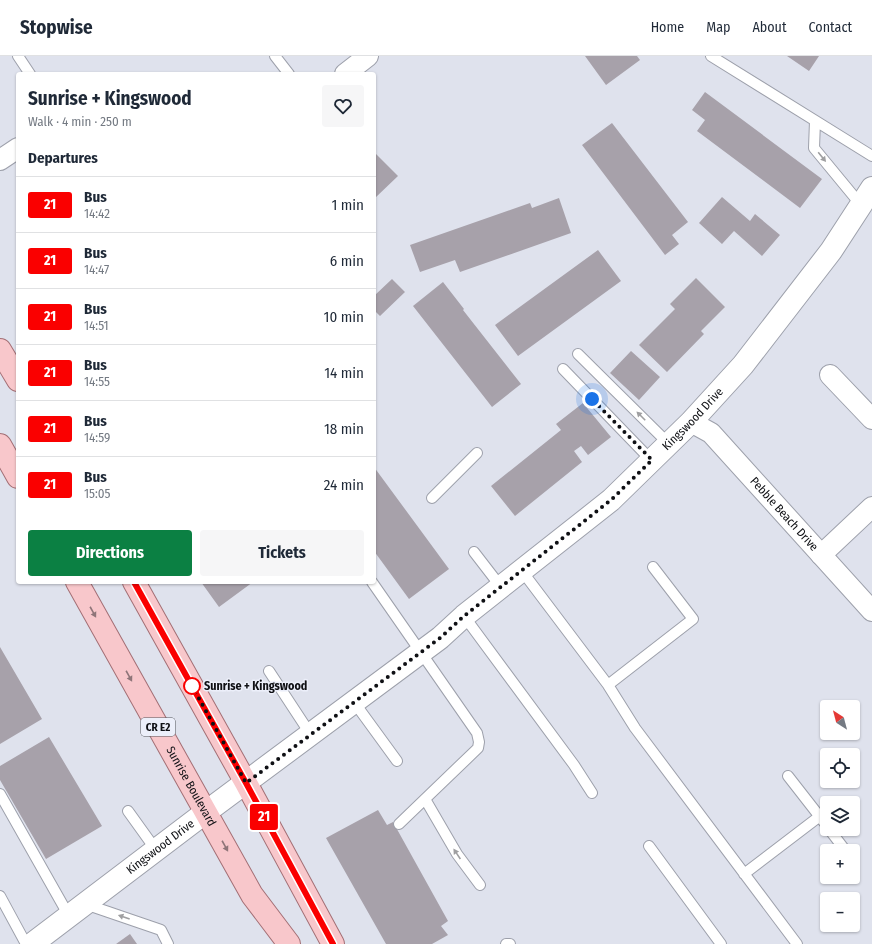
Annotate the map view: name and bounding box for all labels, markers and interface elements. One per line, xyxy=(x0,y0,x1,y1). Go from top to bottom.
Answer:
text: Stopwise xyxy=(20,16,93,39)
text: Home xyxy=(651,19,684,36)
text: Map xyxy=(706,19,730,36)
text: About xyxy=(752,19,787,36)
text: Contact xyxy=(809,19,852,36)
button: heart xyxy=(322,85,364,127)
text: Sunrise + Kingswood xyxy=(28,87,192,110)
text: Walk · 4 min · 250 m xyxy=(28,114,132,129)
text: Departures xyxy=(28,149,98,167)
one-way arrow xyxy=(817,152,826,162)
text: Bus xyxy=(84,188,107,206)
text: 21 xyxy=(44,196,56,213)
text: 1 min xyxy=(331,196,364,214)
text: 14:42 xyxy=(84,206,110,221)
text: Bus xyxy=(84,244,107,262)
text: 21 xyxy=(44,252,56,269)
text: 6 min xyxy=(330,252,364,270)
text: 14:47 xyxy=(84,262,109,277)
text: Bus xyxy=(84,300,107,318)
text: 21 xyxy=(44,308,56,325)
text: 10 min xyxy=(324,308,364,326)
text: 14:51 xyxy=(84,318,109,333)
text: Bus xyxy=(84,356,107,374)
text: 21 xyxy=(44,364,56,381)
text: 14 min xyxy=(324,364,364,382)
text: 14:55 xyxy=(84,374,110,389)
street label: Kingswood Drive xyxy=(659,385,726,453)
your location xyxy=(582,389,602,409)
text: Bus xyxy=(84,412,107,430)
one-way arrow xyxy=(636,412,646,421)
text: 21 xyxy=(44,420,56,437)
text: 18 min xyxy=(324,420,364,438)
text: 14:59 xyxy=(84,430,110,445)
text: Bus xyxy=(84,468,107,486)
street label: Pebble Beach Drive xyxy=(747,474,821,554)
text: 21 xyxy=(44,476,56,493)
text: 24 min xyxy=(324,476,364,494)
text: 15:05 xyxy=(84,486,111,501)
button: Directions xyxy=(28,530,192,576)
button: Tickets xyxy=(200,530,364,576)
one-way arrow xyxy=(90,606,97,618)
one-way arrow xyxy=(126,670,132,682)
marker: Sunrise + Kingswood xyxy=(183,677,201,695)
place label: Sunrise + Kingswood xyxy=(204,679,307,693)
north arrow xyxy=(820,700,860,740)
map controls xyxy=(820,700,860,932)
road number: CR E2 xyxy=(141,718,175,736)
street label: Sunrise Boulevard xyxy=(163,744,219,829)
button: locate xyxy=(820,748,860,788)
button: layers xyxy=(820,796,860,836)
line badge: 21 xyxy=(246,804,282,830)
text: 21 xyxy=(258,808,270,825)
street label: Kingswood Drive xyxy=(124,816,197,877)
one-way arrow xyxy=(221,840,228,852)
button: + xyxy=(820,844,860,884)
one-way arrow xyxy=(454,848,461,860)
button: − xyxy=(820,892,860,932)
one-way arrow xyxy=(117,914,129,920)

